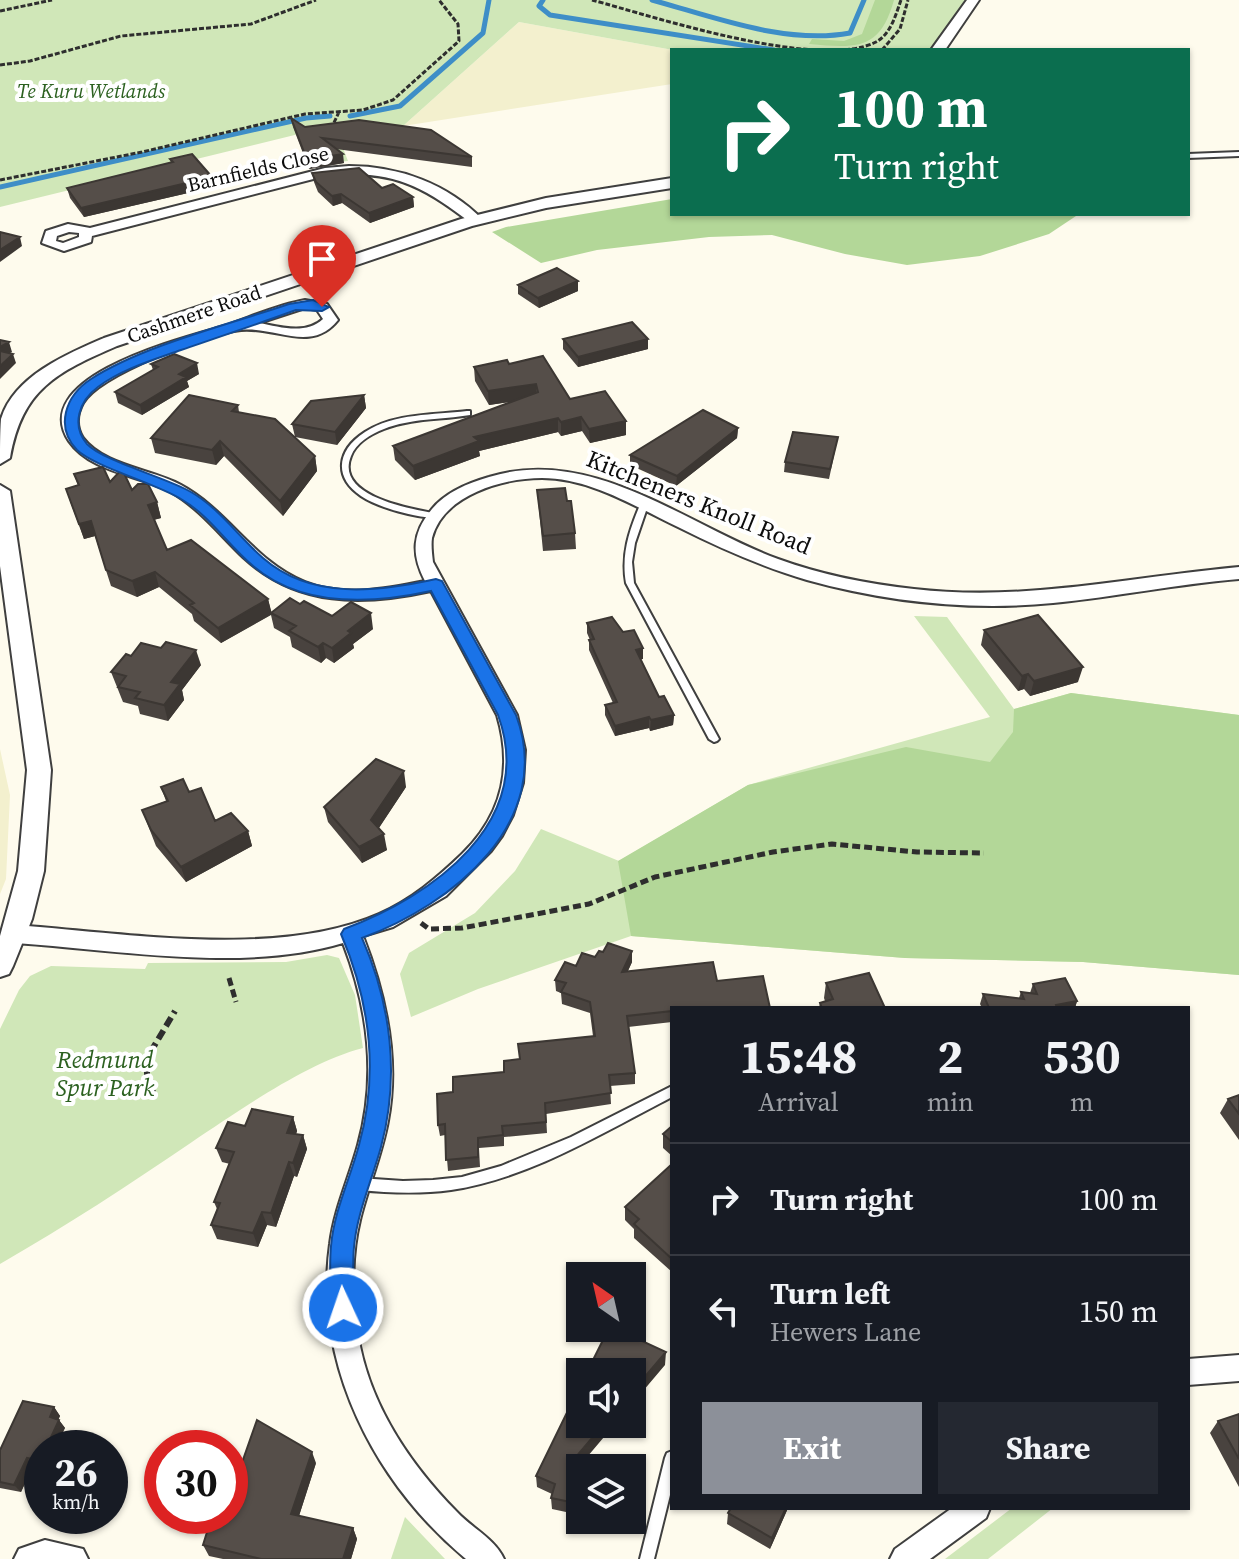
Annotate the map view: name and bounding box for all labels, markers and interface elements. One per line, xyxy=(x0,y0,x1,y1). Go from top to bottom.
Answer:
text: 100 m xyxy=(834,69,988,146)
park label: Te Kuru Wetlands xyxy=(17,77,166,105)
icon: right xyxy=(702,80,806,184)
street label: Barnfields Close xyxy=(184,139,332,199)
text: Turn right xyxy=(834,142,999,191)
pin xyxy=(288,225,356,307)
icon: arrive xyxy=(300,237,344,281)
street label: Cashmere Road xyxy=(123,278,265,350)
street label: Kitcheners Knoll Road xyxy=(582,442,817,562)
text: 15:48 xyxy=(739,1023,858,1089)
text: 2 xyxy=(937,1023,963,1089)
text: 530 xyxy=(1043,1023,1121,1089)
park label: Redmund Spur Park xyxy=(56,1043,155,1104)
text: Arrival xyxy=(758,1084,839,1120)
text: min xyxy=(927,1084,974,1120)
text: m xyxy=(1070,1084,1094,1120)
icon: right xyxy=(702,1177,746,1221)
text: Turn right xyxy=(770,1179,913,1220)
text: 100 m xyxy=(1079,1179,1158,1220)
north arrow xyxy=(566,1262,646,1342)
map controls xyxy=(566,1262,646,1534)
position arrow xyxy=(301,1266,385,1350)
text: Turn left xyxy=(770,1273,890,1314)
icon: left xyxy=(702,1289,746,1333)
text: 150 m xyxy=(1079,1291,1158,1332)
text: Hewers Lane xyxy=(770,1314,921,1350)
button: sound xyxy=(566,1358,646,1438)
button: Exit xyxy=(702,1402,922,1494)
button: Share xyxy=(938,1402,1158,1494)
speed limit sign: 30 xyxy=(144,1430,248,1534)
text: 26 xyxy=(54,1445,98,1499)
button: layers xyxy=(566,1454,646,1534)
text: km/h xyxy=(52,1488,100,1516)

